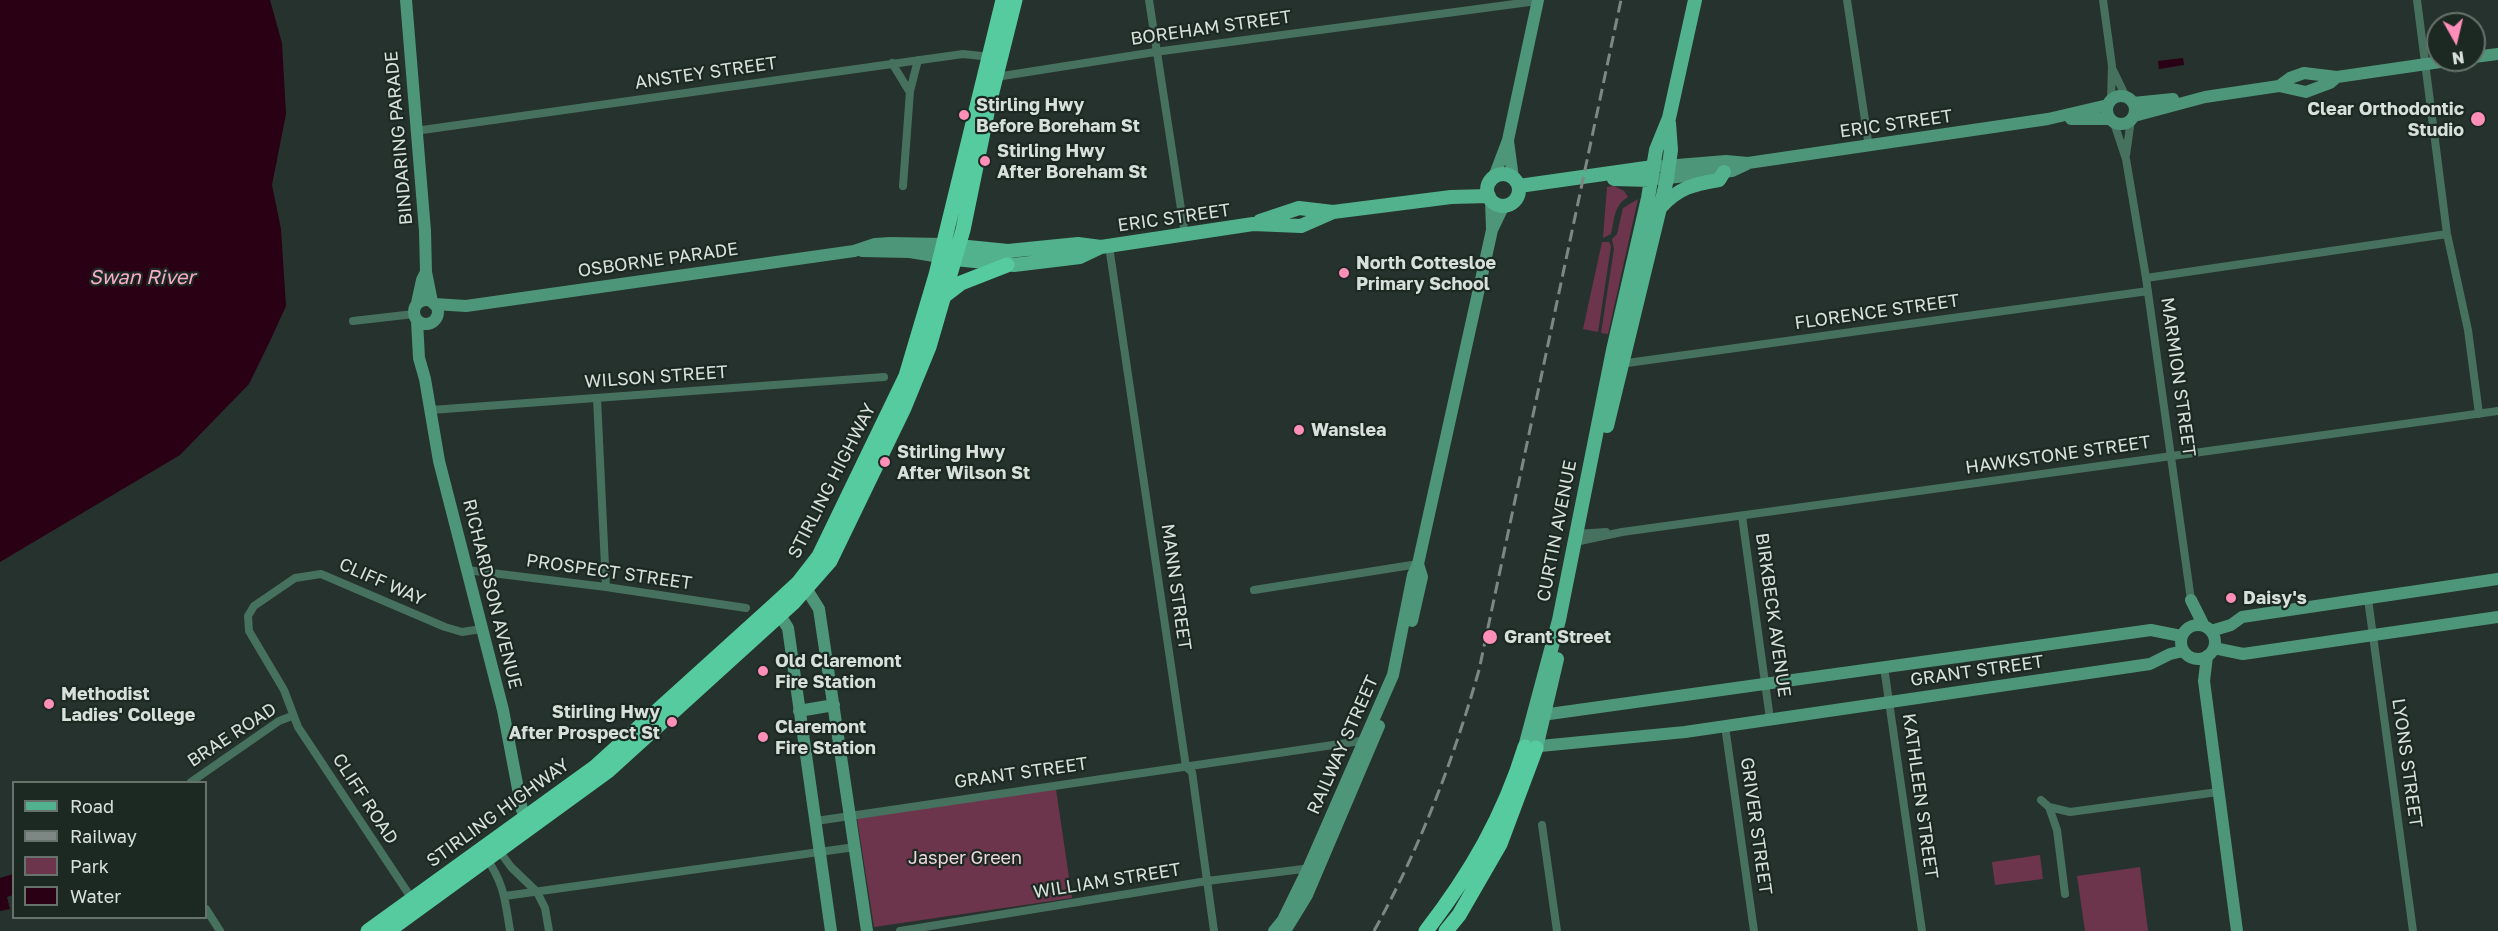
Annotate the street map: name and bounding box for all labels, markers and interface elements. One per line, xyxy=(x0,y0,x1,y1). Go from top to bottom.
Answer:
street label: BOREHAM STREET xyxy=(1129,6,1293,50)
north arrow xyxy=(2426,12,2486,72)
text: N xyxy=(2451,47,2466,69)
street label: BINDARING PARADE xyxy=(381,50,417,226)
street label: ANSTEY STREET xyxy=(633,52,779,94)
place label: Stirling Hwy Before Boreham St xyxy=(976,94,1140,136)
place label: Clear Orthodontic Studio xyxy=(2307,98,2464,140)
street label: ERIC STREET xyxy=(1838,105,1954,143)
marker: Stirling Hwy Before Boreham St xyxy=(957,108,971,122)
marker: Clear Orthodontic Studio xyxy=(2469,110,2487,128)
place label: Stirling Hwy After Boreham St xyxy=(997,140,1147,182)
marker: Stirling Hwy After Boreham St xyxy=(978,154,992,168)
street label: ERIC STREET xyxy=(1116,199,1232,237)
street label: OSBORNE PARADE xyxy=(576,238,740,282)
place label: North Cottesloe Primary School xyxy=(1356,252,1496,294)
water label: Swan River xyxy=(89,266,195,290)
marker: North Cottesloe Primary School xyxy=(1337,266,1351,280)
street label: FLORENCE STREET xyxy=(1793,290,1961,334)
street label: MARMION STREET xyxy=(2156,296,2200,458)
street label: WILSON STREET xyxy=(583,361,729,393)
street label: STIRLING HIGHWAY xyxy=(784,400,880,562)
place label: Wanslea xyxy=(1311,419,1387,441)
marker: Wanslea xyxy=(1292,423,1306,437)
street label: HAWKSTONE STREET xyxy=(1964,431,2152,479)
place label: Stirling Hwy After Wilson St xyxy=(897,441,1030,484)
marker: Stirling Hwy After Wilson St xyxy=(878,455,892,469)
street label: CURTIN AVENUE xyxy=(1533,458,1581,604)
street label: RICHARDSON AVENUE xyxy=(458,497,526,691)
street label: MANN STREET xyxy=(1156,522,1196,652)
street label: BIRKBECK AVENUE xyxy=(1751,531,1795,699)
street label: PROSPECT STREET xyxy=(525,550,693,594)
street label: CLIFF WAY xyxy=(336,553,428,611)
place label: Daisy's xyxy=(2243,587,2307,609)
marker: Daisy's xyxy=(2224,591,2238,605)
place label: Grant Street xyxy=(1504,626,1611,648)
marker: Grant Street xyxy=(1481,628,1499,646)
place label: Old Claremont Fire Station xyxy=(775,650,902,692)
street label: GRANT STREET xyxy=(1909,651,2045,691)
marker: Old Claremont Fire Station xyxy=(756,664,770,678)
street label: RAILWAY STREET xyxy=(1303,672,1383,818)
place label: Methodist Ladies' College xyxy=(61,683,195,726)
marker: Methodist Ladies' College xyxy=(42,697,56,711)
street label: LYONS STREET xyxy=(2387,697,2427,829)
street label: BRAE ROAD xyxy=(183,698,281,772)
place label: Stirling Hwy After Prospect St xyxy=(509,701,660,744)
street label: KATHLEEN STREET xyxy=(1898,712,1942,880)
marker: Stirling Hwy After Prospect St xyxy=(665,715,679,729)
place label: Claremont Fire Station xyxy=(775,716,876,758)
marker: Claremont Fire Station xyxy=(756,730,770,744)
street label: CLIFF ROAD xyxy=(328,750,402,848)
street label: GRANT STREET xyxy=(953,753,1089,793)
street label: STIRLING HIGHWAY xyxy=(423,754,573,872)
street label: GRIVER STREET xyxy=(1736,756,1776,896)
legend xyxy=(12,781,207,919)
text: Road xyxy=(70,795,114,817)
text: Railway xyxy=(70,825,137,847)
park label: Jasper Green xyxy=(908,847,1022,869)
text: Park xyxy=(70,855,109,877)
street label: WILLIAM STREET xyxy=(1032,859,1182,903)
text: Water xyxy=(70,885,121,907)

